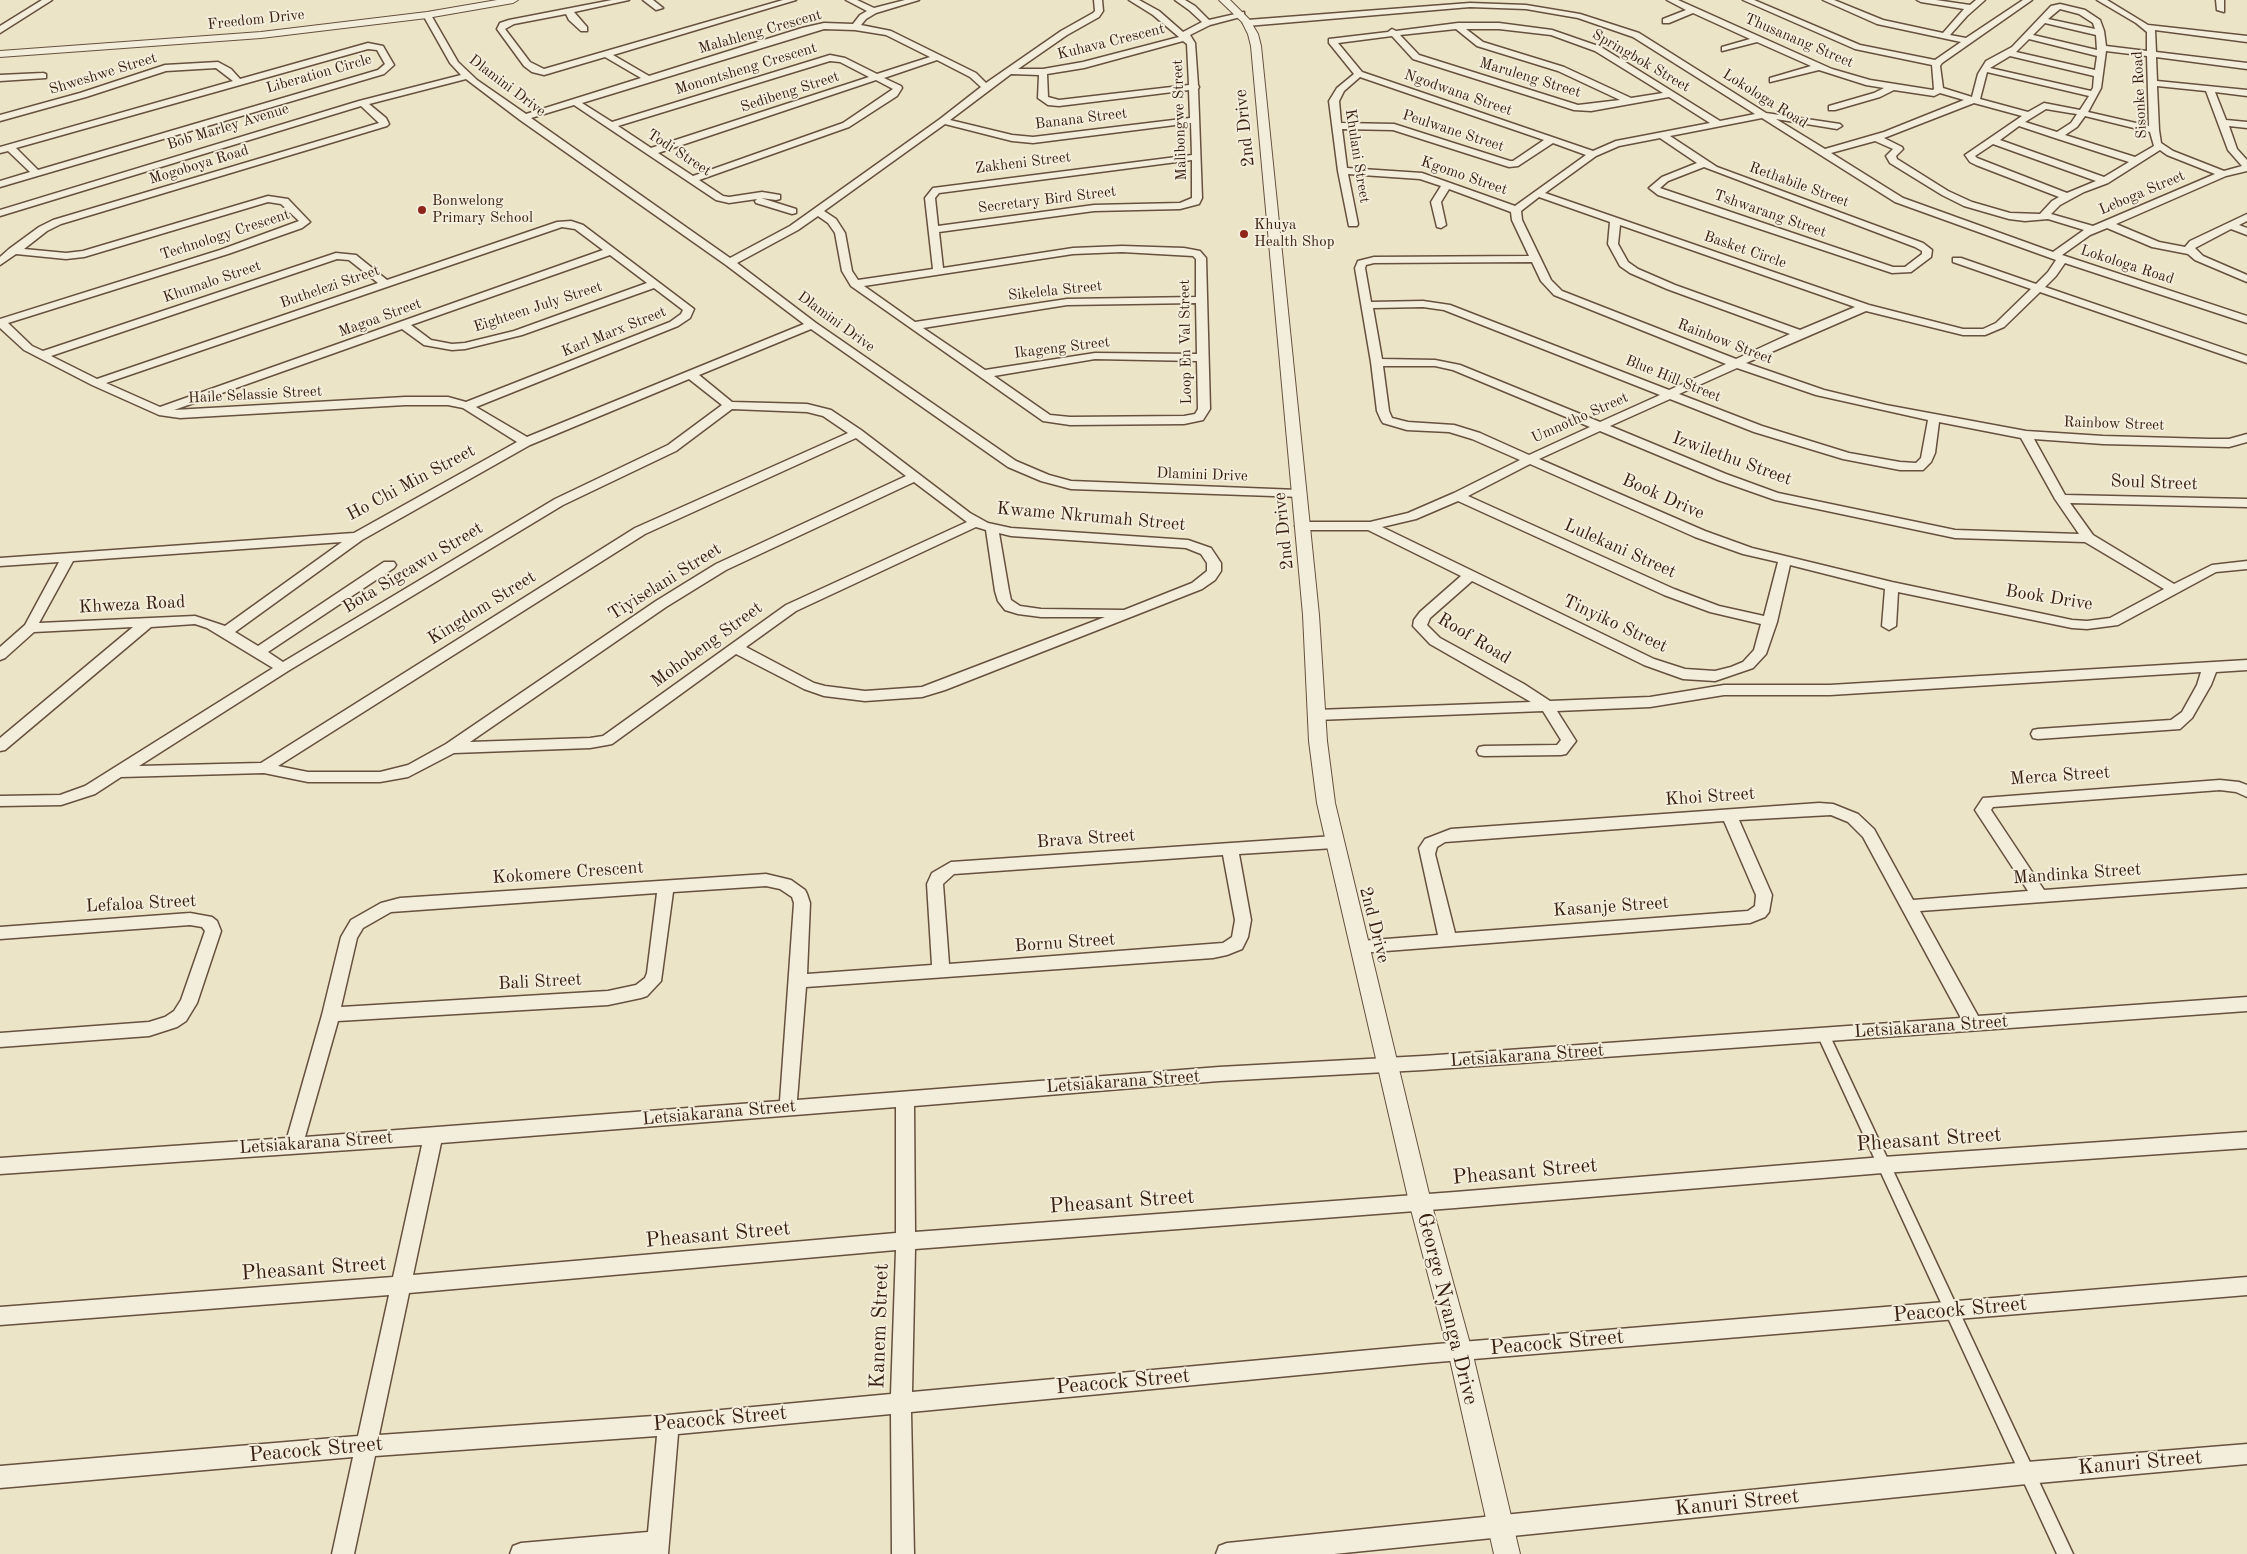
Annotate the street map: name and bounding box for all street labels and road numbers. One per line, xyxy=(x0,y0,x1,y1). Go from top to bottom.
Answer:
street label: Freedom Drive xyxy=(207,6,305,34)
street label: Malahleng Crescent xyxy=(696,6,824,58)
street label: Thusanang Street xyxy=(1742,10,1856,72)
street label: Kuhava Crescent xyxy=(1055,20,1167,64)
street label: Springbok Street xyxy=(1589,26,1693,96)
street label: Monontsheng Crescent xyxy=(673,39,819,99)
street label: Shweshwe Street xyxy=(47,49,159,99)
street label: Liberation Circle xyxy=(264,50,374,98)
street label: Dlamini Drive xyxy=(465,51,549,121)
street label: Sisonke Road xyxy=(2129,51,2151,139)
street label: Maruleng Street xyxy=(1477,54,1583,102)
street label: Malibongwe Street xyxy=(1169,59,1191,181)
street label: Ngodwana Street xyxy=(1402,66,1514,120)
street label: Lokologa Road xyxy=(1719,66,1811,132)
street label: Sedibeng Street xyxy=(738,68,842,116)
street label: 2nd Drive xyxy=(1230,88,1260,168)
street label: Bob Marley Avenue xyxy=(165,100,291,154)
street label: Banana Street xyxy=(1034,104,1128,134)
street label: Peulwane Street xyxy=(1400,106,1506,156)
street label: Khulani Street xyxy=(1341,108,1373,204)
street label: Todi Street xyxy=(644,126,714,180)
street label: Mogoboya Road xyxy=(147,141,251,189)
street label: Zakheni Street xyxy=(974,148,1072,178)
street label: Kgomo Street xyxy=(1418,153,1510,199)
street label: Rethabile Street xyxy=(1747,159,1851,211)
street label: Leboga Street xyxy=(2096,167,2188,219)
street label: Secretary Bird Street xyxy=(977,183,1117,217)
street label: Tshwarang Street xyxy=(1711,186,1829,242)
street label: Technology Crescent xyxy=(158,206,292,264)
street label: Basket Circle xyxy=(1701,227,1789,273)
street label: Lokologa Road xyxy=(2078,241,2176,289)
street label: Khumalo Street xyxy=(161,257,263,307)
street label: Buthelezi Street xyxy=(278,262,382,312)
street label: Sikelela Street xyxy=(1007,277,1103,305)
street label: Eighteen July Street xyxy=(471,278,605,336)
street label: Loop En Val Street xyxy=(1176,279,1196,405)
street label: Dlamini Drive xyxy=(794,288,878,356)
street label: Magoa Street xyxy=(336,295,424,341)
street label: Karl Marx Street xyxy=(559,303,669,361)
street label: Rainbow Street xyxy=(1675,316,1775,368)
street label: Ikageng Street xyxy=(1013,333,1111,363)
street label: Blue Hill Street xyxy=(1623,352,1723,406)
street label: Haile Selassie Street xyxy=(188,383,322,407)
street label: Umnotho Street xyxy=(1529,389,1631,447)
street label: Rainbow Street xyxy=(2063,413,2165,435)
street label: Izwilethu Street xyxy=(1669,427,1795,491)
street label: Ho Chi Min Street xyxy=(343,440,479,526)
street label: Dlamini Drive xyxy=(1156,464,1248,486)
street label: Book Drive xyxy=(1618,469,1708,525)
street label: Soul Street xyxy=(2110,471,2198,495)
street label: 2nd Drive xyxy=(1269,491,1299,571)
street label: Kwame Nkrumah Street xyxy=(996,498,1186,536)
street label: Lulekani Street xyxy=(1561,515,1679,583)
street label: Bota Sigcawu Street xyxy=(339,518,487,618)
street label: Tiyiselani Street xyxy=(604,539,726,625)
street label: Kingdom Street xyxy=(424,566,540,650)
street label: Book Drive xyxy=(2004,580,2094,616)
street label: Tinyiko Street xyxy=(1559,590,1671,658)
street label: Khweza Road xyxy=(78,591,186,619)
street label: Mohobeng Street xyxy=(647,597,767,693)
street label: Roof Road xyxy=(1433,609,1515,669)
street label: Merca Street xyxy=(2009,762,2111,790)
street label: Khoi Street xyxy=(1664,783,1756,811)
street label: Brava Street xyxy=(1036,825,1136,853)
street label: Kokomere Crescent xyxy=(492,857,644,889)
street label: Mandinka Street xyxy=(2012,859,2142,889)
street label: 2nd Drive xyxy=(1354,885,1394,965)
street label: Lefaloa Street xyxy=(85,890,197,918)
street label: Kasanje Street xyxy=(1553,892,1669,922)
street label: Bornu Street xyxy=(1014,929,1116,957)
street label: Bali Street xyxy=(498,969,582,995)
street label: Letsiakarana Street xyxy=(1853,1011,2009,1043)
street label: Letsiakarana Street xyxy=(1449,1040,1605,1072)
street label: Letsiakarana Street xyxy=(1045,1066,1201,1098)
street label: Letsiakarana Street xyxy=(641,1096,797,1130)
street label: Pheasant Street xyxy=(1856,1122,2002,1158)
street label: Letsiakarana Street xyxy=(238,1127,394,1159)
street label: Pheasant Street xyxy=(1451,1153,1599,1191)
street label: Pheasant Street xyxy=(1049,1184,1195,1220)
street label: George Nyanga Drive xyxy=(1411,1210,1483,1408)
street label: Pheasant Street xyxy=(644,1216,792,1254)
street label: Pheasant Street xyxy=(241,1251,387,1287)
street label: Kanem Street xyxy=(865,1263,895,1389)
street label: Peacock Street xyxy=(1892,1292,2028,1328)
street label: Peacock Street xyxy=(1489,1325,1625,1361)
street label: Peacock Street xyxy=(1055,1364,1191,1400)
street label: Peacock Street xyxy=(652,1401,788,1437)
street label: Peacock Street xyxy=(248,1432,384,1468)
street label: Kanuri Street xyxy=(2077,1445,2203,1481)
street label: Kanuri Street xyxy=(1674,1484,1800,1522)

